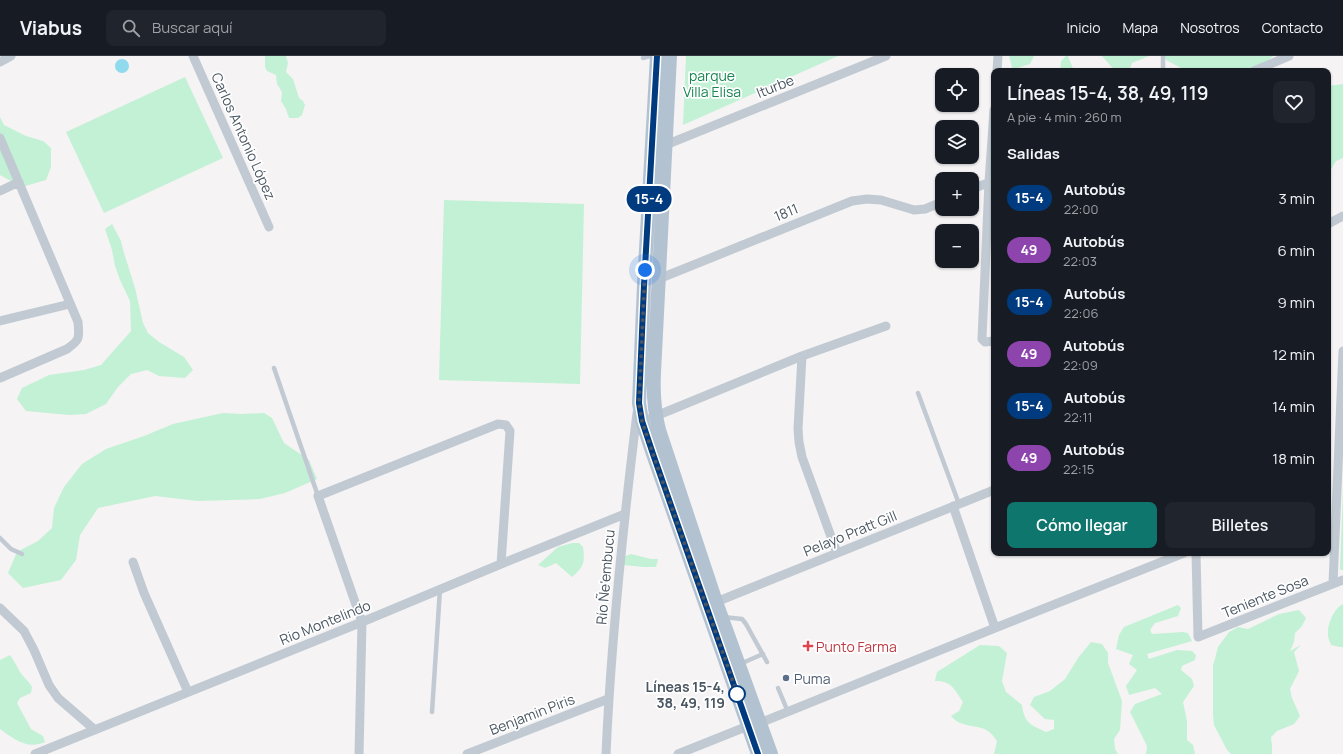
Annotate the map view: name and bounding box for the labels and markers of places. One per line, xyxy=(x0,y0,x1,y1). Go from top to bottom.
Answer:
place label: Punto Farma xyxy=(816,637,897,656)
marker: Punto Farma xyxy=(803,641,813,651)
place label: Puma xyxy=(794,669,830,688)
marker: Puma xyxy=(781,673,791,683)
place label: Líneas 15-4, 38, 49, 119 xyxy=(646,677,725,712)
marker: Líneas 15-4, 38, 49, 119 xyxy=(728,685,746,703)

